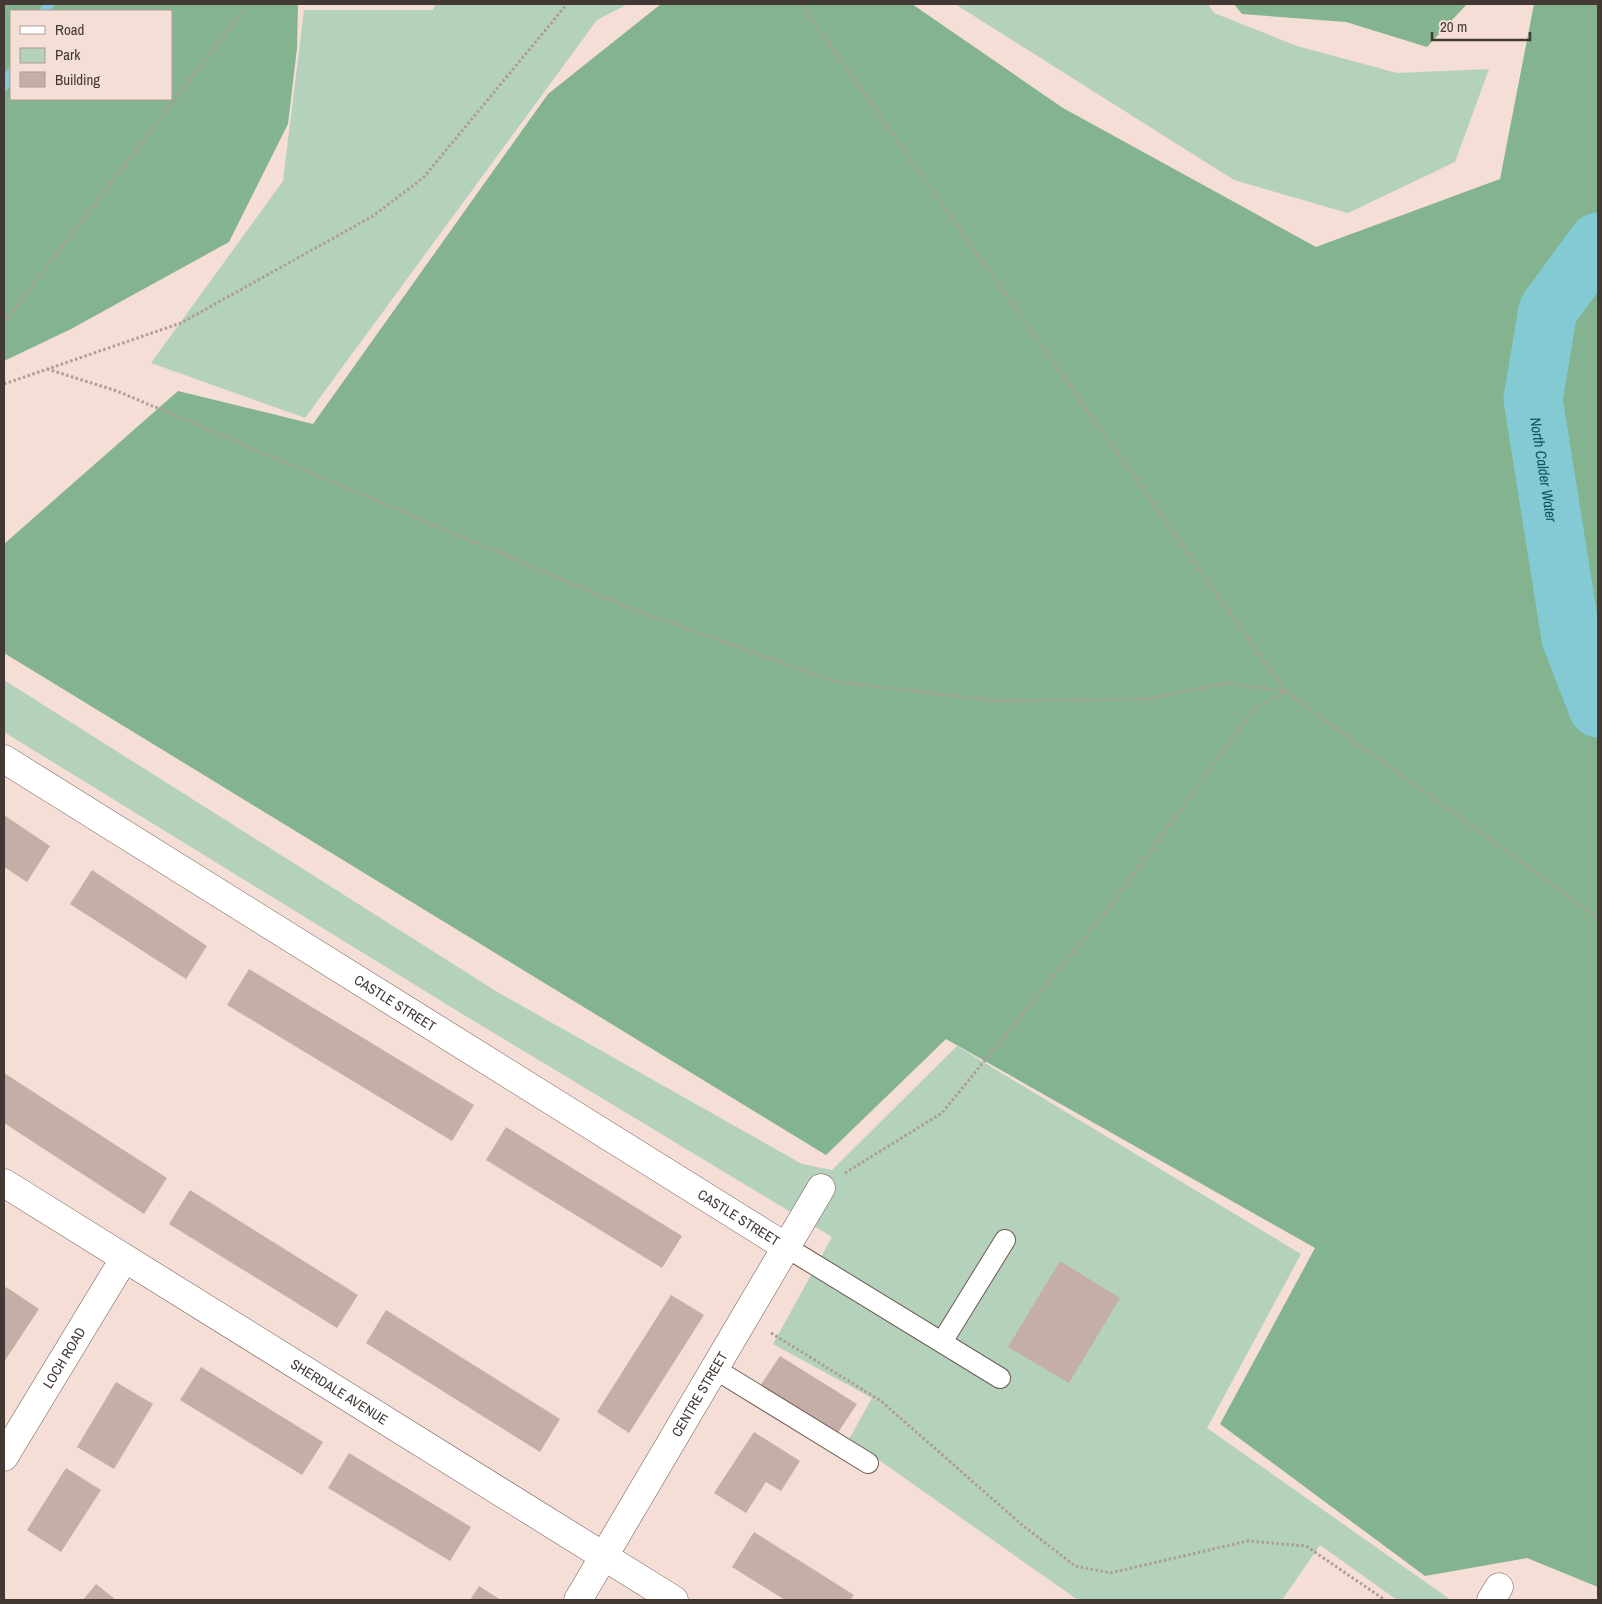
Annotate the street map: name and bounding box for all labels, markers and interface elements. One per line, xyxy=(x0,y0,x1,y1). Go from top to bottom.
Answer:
legend xyxy=(10,10,172,100)
scale bar xyxy=(1432,10,1530,42)
text: 20 m xyxy=(1440,16,1467,37)
text: Road xyxy=(55,19,84,40)
text: Park xyxy=(55,44,81,65)
text: Building xyxy=(55,69,100,90)
water label: North Calder Water xyxy=(1526,416,1563,524)
street label: CASTLE STREET xyxy=(351,971,439,1035)
street label: CASTLE STREET xyxy=(694,1185,783,1250)
street label: LOCH ROAD xyxy=(39,1324,90,1392)
street label: CENTRE STREET xyxy=(667,1348,732,1440)
street label: SHERDALE AVENUE xyxy=(287,1355,391,1429)

